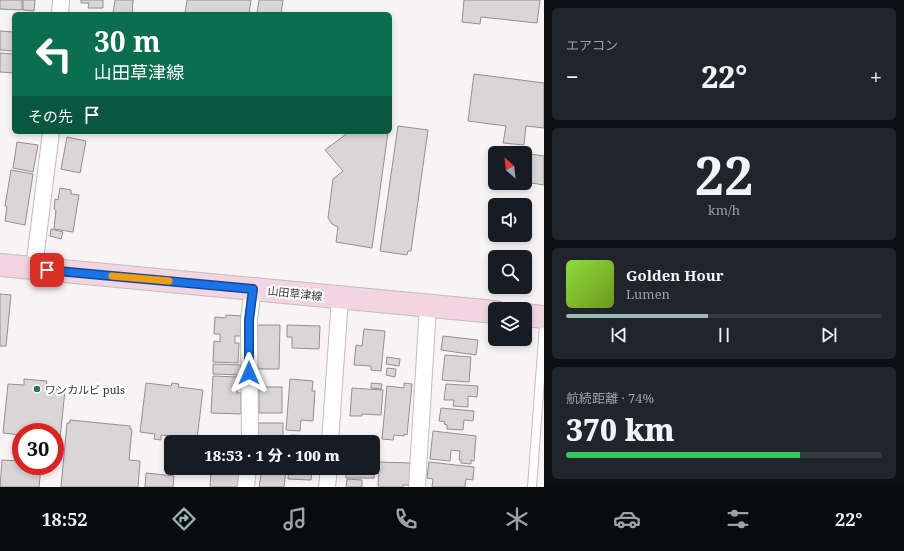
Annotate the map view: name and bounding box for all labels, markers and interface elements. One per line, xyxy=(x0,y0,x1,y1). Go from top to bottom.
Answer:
text: 30 m xyxy=(94,22,161,60)
icon: left xyxy=(28,28,80,80)
text: エアコン xyxy=(566,36,618,54)
text: 22° xyxy=(701,56,747,97)
text: 山田草津線 xyxy=(94,60,184,84)
text: − xyxy=(566,61,579,91)
text: + xyxy=(870,61,882,91)
icon: arrive xyxy=(81,104,103,126)
text: その先 xyxy=(28,106,73,126)
text: 22 xyxy=(695,139,753,210)
north arrow xyxy=(488,146,532,190)
map controls xyxy=(488,146,532,346)
button: sound xyxy=(488,198,532,242)
text: km/h xyxy=(708,201,740,219)
button: search xyxy=(488,250,532,294)
pin xyxy=(30,253,64,287)
icon: arrive xyxy=(36,259,58,281)
text: Golden Hour xyxy=(626,265,724,285)
street label: 山田草津線 xyxy=(267,283,323,303)
text: Lumen xyxy=(626,285,670,303)
button: layers xyxy=(488,302,532,346)
icon: previous xyxy=(608,324,630,346)
icon: pause xyxy=(713,324,735,346)
icon: next xyxy=(818,324,840,346)
position arrow xyxy=(228,352,270,394)
place label: ワンカルビ puls xyxy=(45,382,125,397)
marker: ワンカルビ puls xyxy=(32,384,42,394)
text: 航続距離 · 74% xyxy=(566,389,654,407)
text: 370 km xyxy=(566,409,675,450)
speed limit sign: 30 xyxy=(12,423,64,475)
text: 18:53 · 1 分 · 100 m xyxy=(204,445,340,465)
icon: directions xyxy=(170,505,198,533)
icon: music xyxy=(281,505,309,533)
icon: phone xyxy=(392,505,420,533)
icon: climate xyxy=(503,505,531,533)
icon: car xyxy=(613,505,641,533)
icon: filters xyxy=(724,505,752,533)
text: 18:52 xyxy=(41,507,88,531)
text: 22° xyxy=(835,507,863,531)

